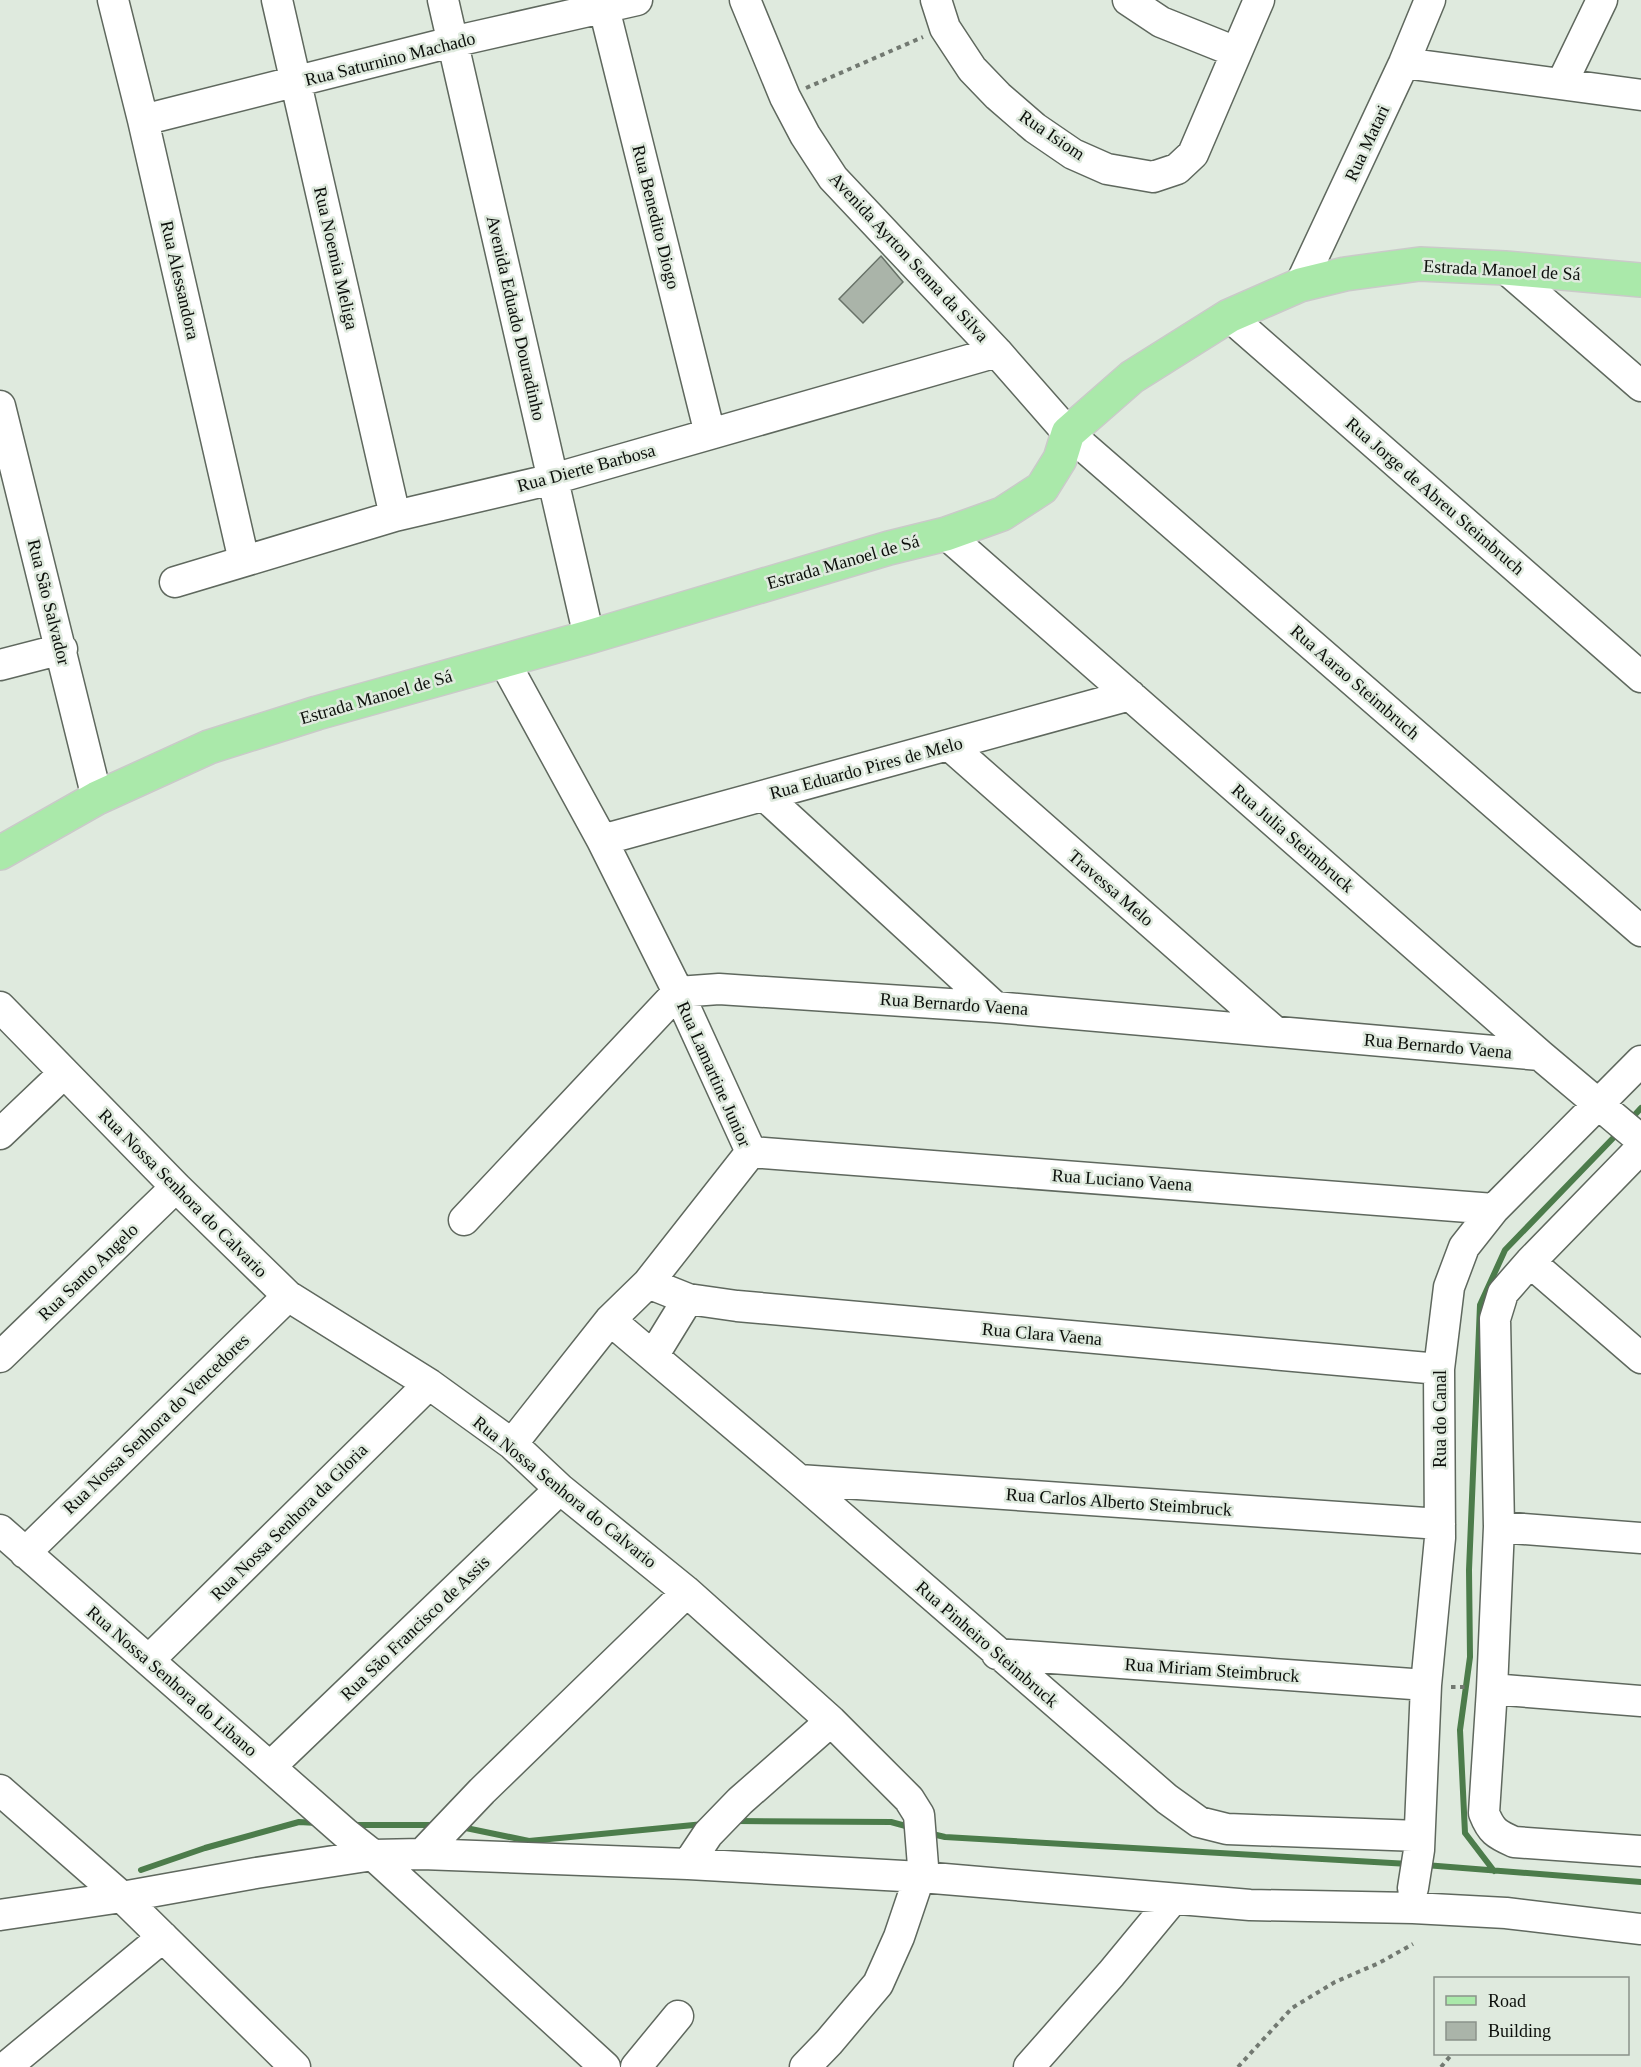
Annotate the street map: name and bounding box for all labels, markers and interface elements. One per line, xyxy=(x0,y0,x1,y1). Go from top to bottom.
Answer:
street label: Rua Saturnino Machado xyxy=(303,28,477,90)
street label: Rua Matari xyxy=(1341,102,1393,184)
street label: Rua Isiom xyxy=(1016,106,1088,164)
street label: Rua Benedito Diogo xyxy=(628,143,684,291)
street label: Avenida Ayrton Senna da Silva xyxy=(825,168,993,346)
street label: Rua Noemia Meliga xyxy=(310,185,362,331)
street label: Avenida Eduado Douradinho xyxy=(483,214,549,422)
street label: Rua Alessandora xyxy=(157,219,203,341)
street label: Estrada Manoel de Sá xyxy=(1423,256,1581,284)
street label: Rua Jorge de Abreu Steimbruch xyxy=(1342,413,1528,579)
street label: Rua Dierte Barbosa xyxy=(515,440,657,496)
street label: Estrada Manoel de Sá xyxy=(765,531,921,593)
street label: Rua São Salvador xyxy=(24,537,74,667)
street label: Rua Aarao Steimbruch xyxy=(1287,621,1423,743)
street label: Estrada Manoel de Sá xyxy=(298,666,454,728)
street label: Rua Eduardo Pires de Melo xyxy=(767,733,965,803)
street label: Rua Julia Steimbruck xyxy=(1228,780,1358,896)
street label: Travessa Melo xyxy=(1064,846,1158,930)
street label: Rua Bernardo Vaena xyxy=(879,989,1029,1019)
street label: Rua Lamartine Junior xyxy=(673,998,755,1150)
street label: Rua Bernardo Vaena xyxy=(1363,1030,1513,1062)
street label: Rua Nossa Senhora do Calvario xyxy=(95,1105,271,1281)
street label: Rua Luciano Vaena xyxy=(1051,1165,1193,1195)
street label: Rua Santo Angelo xyxy=(34,1219,142,1325)
street label: Rua Clara Vaena xyxy=(981,1319,1103,1349)
street label: Rua Nossa Senhora do Vencedores xyxy=(59,1330,253,1518)
street label: Rua do Canal xyxy=(1430,1370,1450,1468)
street label: Rua Nossa Senhora do Calvario xyxy=(469,1412,661,1572)
street label: Rua Nossa Senhora da Gloria xyxy=(207,1440,371,1604)
street label: Rua Carlos Alberto Steimbruck xyxy=(1005,1484,1233,1520)
street label: Rua São Francisco de Assis xyxy=(336,1552,494,1704)
street label: Rua Pinheiro Steimbruck xyxy=(912,1577,1062,1711)
street label: Rua Nossa Senhora do Libano xyxy=(83,1602,261,1760)
street label: Rua Miriam Steimbruck xyxy=(1124,1654,1300,1686)
legend xyxy=(1434,1977,1629,2055)
text: Road xyxy=(1488,1991,1526,2011)
text: Building xyxy=(1488,2021,1551,2041)

